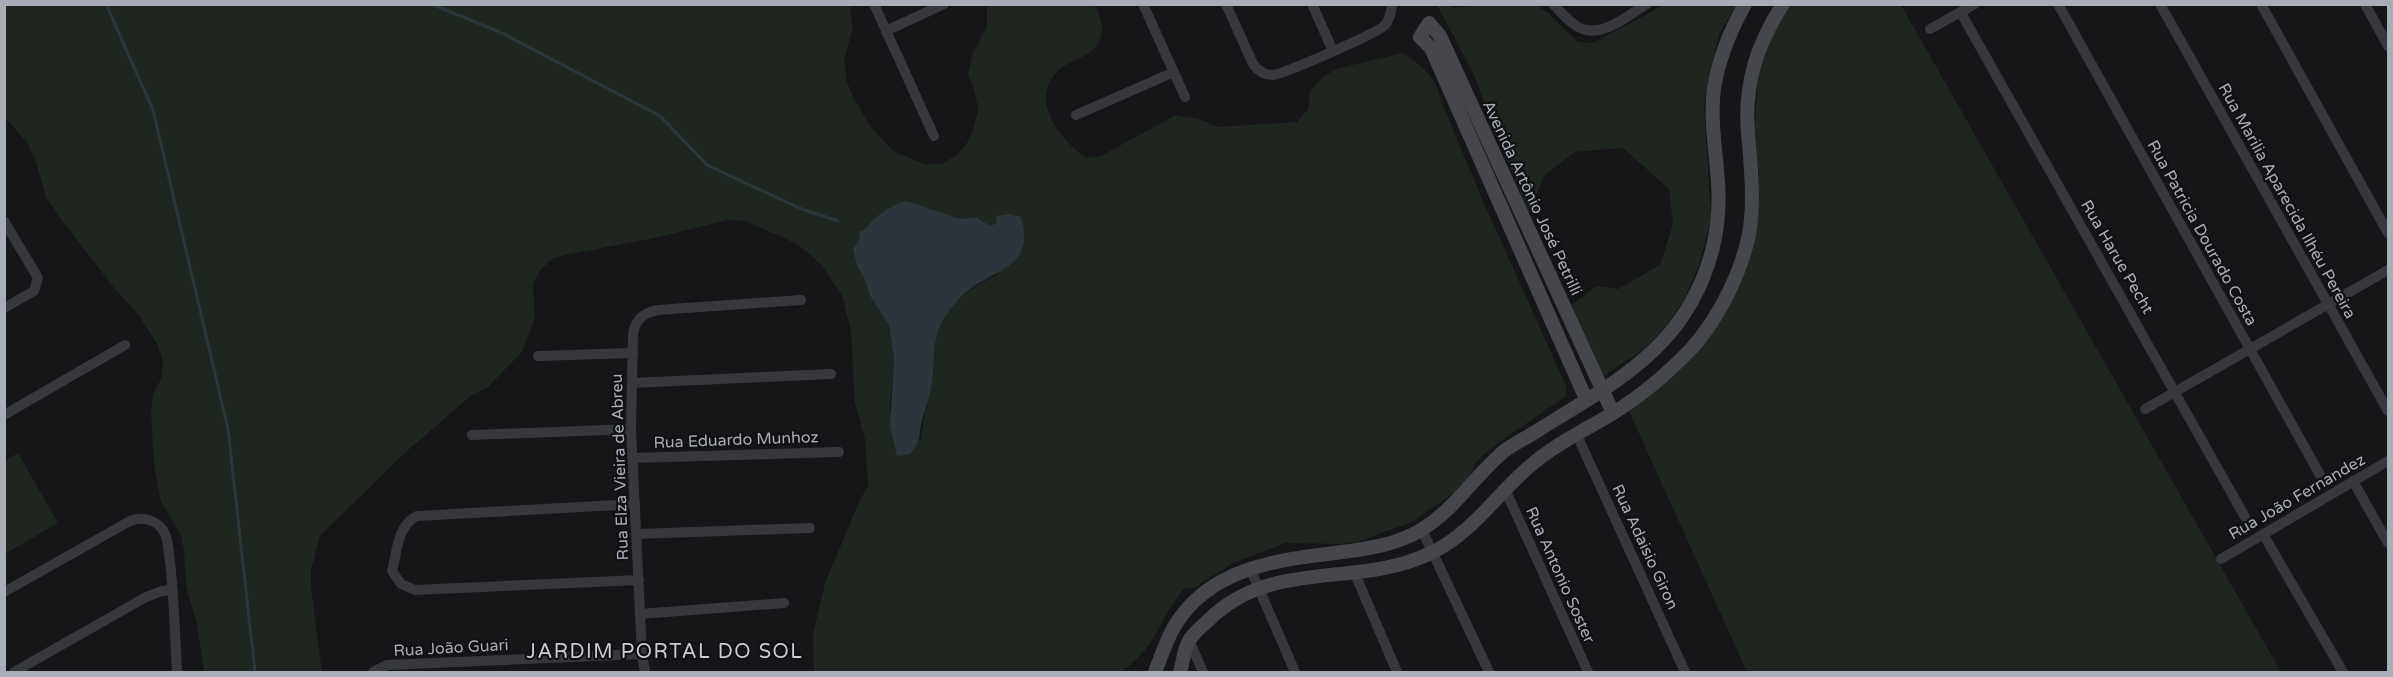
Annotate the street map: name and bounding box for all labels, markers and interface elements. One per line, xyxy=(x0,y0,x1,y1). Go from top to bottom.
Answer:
street label: Rua Marilia Aparecida Ilhéu Pereira xyxy=(2214,80,2360,322)
street label: Avenida Artônio José Petrilli xyxy=(1478,97,1586,299)
street label: Rua Patricia Dourado Costa xyxy=(2143,137,2261,329)
street label: Rua Harue Pecht xyxy=(2076,196,2158,318)
street label: Rua Elza Vieira de Abreu xyxy=(607,373,633,561)
street label: Rua Eduardo Munhoz xyxy=(653,427,819,453)
street label: Rua João Fernandez xyxy=(2225,450,2369,544)
street label: Rua Adaisio Giron xyxy=(1607,481,1683,613)
street label: Rua Antonio Soster xyxy=(1521,504,1599,647)
street label: Rua João Guari xyxy=(393,635,509,661)
district label: JARDIM PORTAL DO SOL xyxy=(527,640,803,664)

